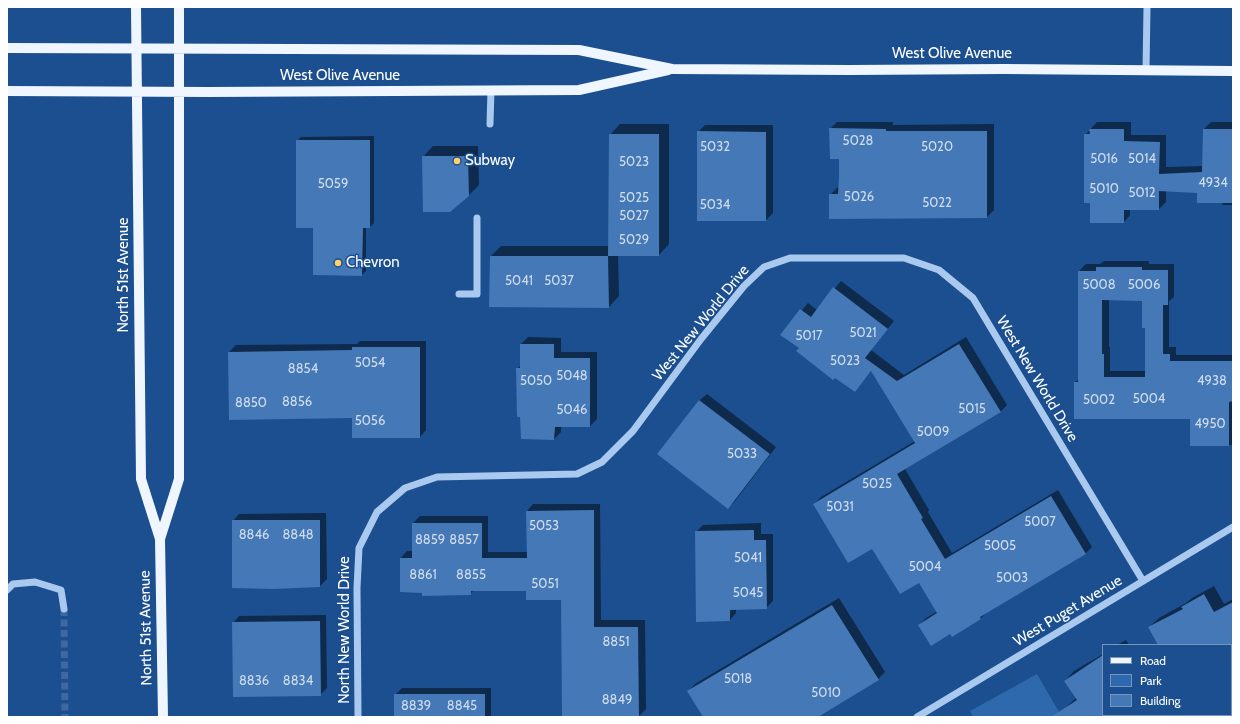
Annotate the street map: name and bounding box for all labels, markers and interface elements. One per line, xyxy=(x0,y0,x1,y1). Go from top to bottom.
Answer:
street label: West Olive Avenue xyxy=(892,45,1012,63)
street label: West Olive Avenue xyxy=(280,67,400,85)
house number: 5028 xyxy=(843,133,873,149)
house number: 5032 xyxy=(700,139,730,155)
house number: 5020 xyxy=(921,139,953,155)
house number: 5016 xyxy=(1090,151,1118,167)
house number: 5014 xyxy=(1128,151,1156,167)
place label: Subway xyxy=(465,152,515,170)
house number: 5023 xyxy=(619,154,649,170)
marker: Subway xyxy=(452,156,462,166)
house number: 4934 xyxy=(1198,175,1228,191)
house number: 5059 xyxy=(318,176,348,192)
house number: 5010 xyxy=(1089,181,1119,197)
house number: 5012 xyxy=(1128,185,1156,201)
house number: 5026 xyxy=(844,189,874,205)
house number: 5025 xyxy=(619,190,649,206)
house number: 5022 xyxy=(922,195,952,211)
house number: 5034 xyxy=(700,197,730,213)
house number: 5027 xyxy=(619,208,649,224)
street label: North 51st Avenue xyxy=(115,217,133,333)
house number: 5029 xyxy=(619,232,649,248)
place label: Chevron xyxy=(346,254,400,272)
marker: Chevron xyxy=(333,258,343,268)
street label: West New World Drive xyxy=(649,262,753,384)
house number: 5041 xyxy=(505,273,533,289)
house number: 5037 xyxy=(544,273,574,289)
house number: 5008 xyxy=(1082,277,1116,293)
house number: 5006 xyxy=(1128,277,1160,293)
street label: West New World Drive xyxy=(992,313,1082,445)
house number: 5021 xyxy=(849,325,877,341)
house number: 5017 xyxy=(796,328,822,344)
house number: 5023 xyxy=(830,353,860,369)
house number: 5054 xyxy=(355,355,385,371)
house number: 8854 xyxy=(288,361,318,377)
house number: 5048 xyxy=(556,368,588,384)
house number: 5050 xyxy=(520,373,552,389)
house number: 4938 xyxy=(1197,373,1227,389)
house number: 5004 xyxy=(1133,391,1165,407)
house number: 5002 xyxy=(1083,392,1115,408)
house number: 8856 xyxy=(282,394,312,410)
house number: 8850 xyxy=(235,395,267,411)
house number: 5015 xyxy=(958,401,986,417)
house number: 5046 xyxy=(556,402,588,418)
house number: 5056 xyxy=(355,413,385,429)
house number: 4950 xyxy=(1194,416,1226,432)
house number: 5009 xyxy=(917,424,949,440)
house number: 5033 xyxy=(727,446,757,462)
house number: 5025 xyxy=(862,476,892,492)
house number: 5031 xyxy=(826,499,854,515)
house number: 5007 xyxy=(1024,514,1056,530)
house number: 5053 xyxy=(529,518,559,534)
house number: 8846 xyxy=(239,527,269,543)
house number: 8848 xyxy=(282,527,314,543)
house number: 8859 xyxy=(415,532,445,548)
house number: 8857 xyxy=(449,532,479,548)
house number: 5005 xyxy=(984,538,1016,554)
house number: 5041 xyxy=(734,550,762,566)
street label: North New World Drive xyxy=(336,556,354,704)
house number: 5004 xyxy=(909,559,941,575)
house number: 8861 xyxy=(409,567,437,583)
house number: 8855 xyxy=(456,567,486,583)
street label: North 51st Avenue xyxy=(136,570,156,686)
house number: 5003 xyxy=(996,570,1028,586)
street label: West Puget Avenue xyxy=(1010,572,1126,650)
house number: 5051 xyxy=(531,576,559,592)
house number: 5045 xyxy=(733,585,763,601)
house number: 8851 xyxy=(602,634,630,650)
legend xyxy=(1102,644,1232,716)
text: Road xyxy=(1140,653,1166,668)
house number: 5018 xyxy=(724,671,752,687)
house number: 8836 xyxy=(239,673,269,689)
house number: 8834 xyxy=(283,673,313,689)
text: Park xyxy=(1140,673,1162,688)
house number: 5010 xyxy=(811,685,841,701)
house number: 8849 xyxy=(602,692,632,708)
text: Building xyxy=(1140,693,1181,708)
house number: 8839 xyxy=(401,698,431,714)
house number: 8845 xyxy=(447,698,477,714)

